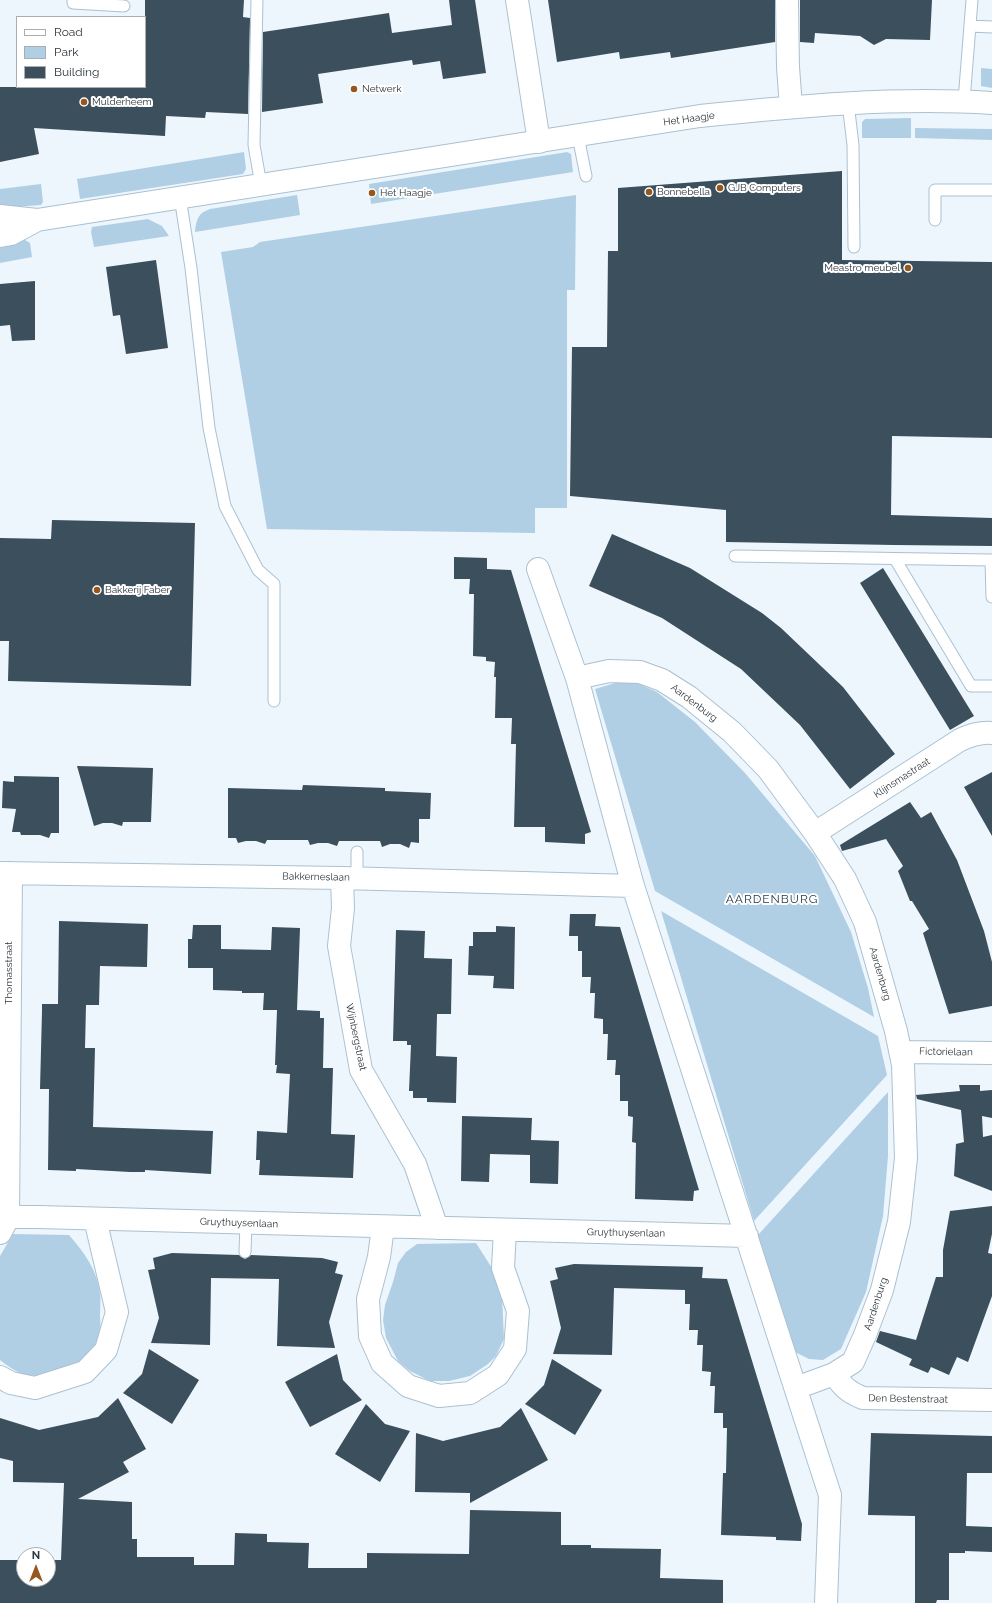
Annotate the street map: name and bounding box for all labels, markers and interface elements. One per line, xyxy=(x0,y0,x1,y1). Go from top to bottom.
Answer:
legend xyxy=(16,16,146,88)
text: Road xyxy=(54,25,83,39)
text: Park xyxy=(54,45,79,59)
text: Building xyxy=(54,65,100,79)
place label: Netwerk xyxy=(362,83,401,95)
marker: Netwerk xyxy=(349,84,359,94)
place label: Mulderheem xyxy=(92,96,152,108)
marker: Mulderheem xyxy=(79,97,89,107)
street label: Het Haagje xyxy=(663,109,715,129)
place label: GJB Computers xyxy=(728,182,801,194)
marker: GJB Computers xyxy=(715,183,725,193)
place label: Bonnebella xyxy=(657,186,710,198)
place label: Het Haagje xyxy=(380,187,432,199)
marker: Bonnebella xyxy=(644,187,654,197)
marker: Het Haagje xyxy=(367,188,377,198)
place label: Meastro meubel xyxy=(824,262,900,274)
marker: Meastro meubel xyxy=(903,263,913,273)
place label: Bakkerij Faber xyxy=(105,584,170,596)
marker: Bakkerij Faber xyxy=(92,585,102,595)
street label: Aardenburg xyxy=(668,682,720,724)
street label: Klijnsmastraat xyxy=(872,755,932,801)
street label: Bakkerneslaan xyxy=(282,870,350,884)
district label: AARDENBURG xyxy=(726,892,818,906)
street label: Thomasstraat xyxy=(3,941,15,1005)
street label: Aardenburg xyxy=(867,946,893,1002)
street label: Wijnbergstraat xyxy=(343,1002,369,1072)
street label: Fictorielaan xyxy=(919,1046,973,1058)
street label: Gruythuysenlaan xyxy=(200,1216,278,1230)
street label: Gruythuysenlaan xyxy=(587,1226,665,1240)
street label: Aardenburg xyxy=(862,1276,890,1332)
street label: Den Bestenstraat xyxy=(868,1392,948,1406)
north arrow xyxy=(16,1547,56,1587)
text: N xyxy=(32,1549,40,1562)

